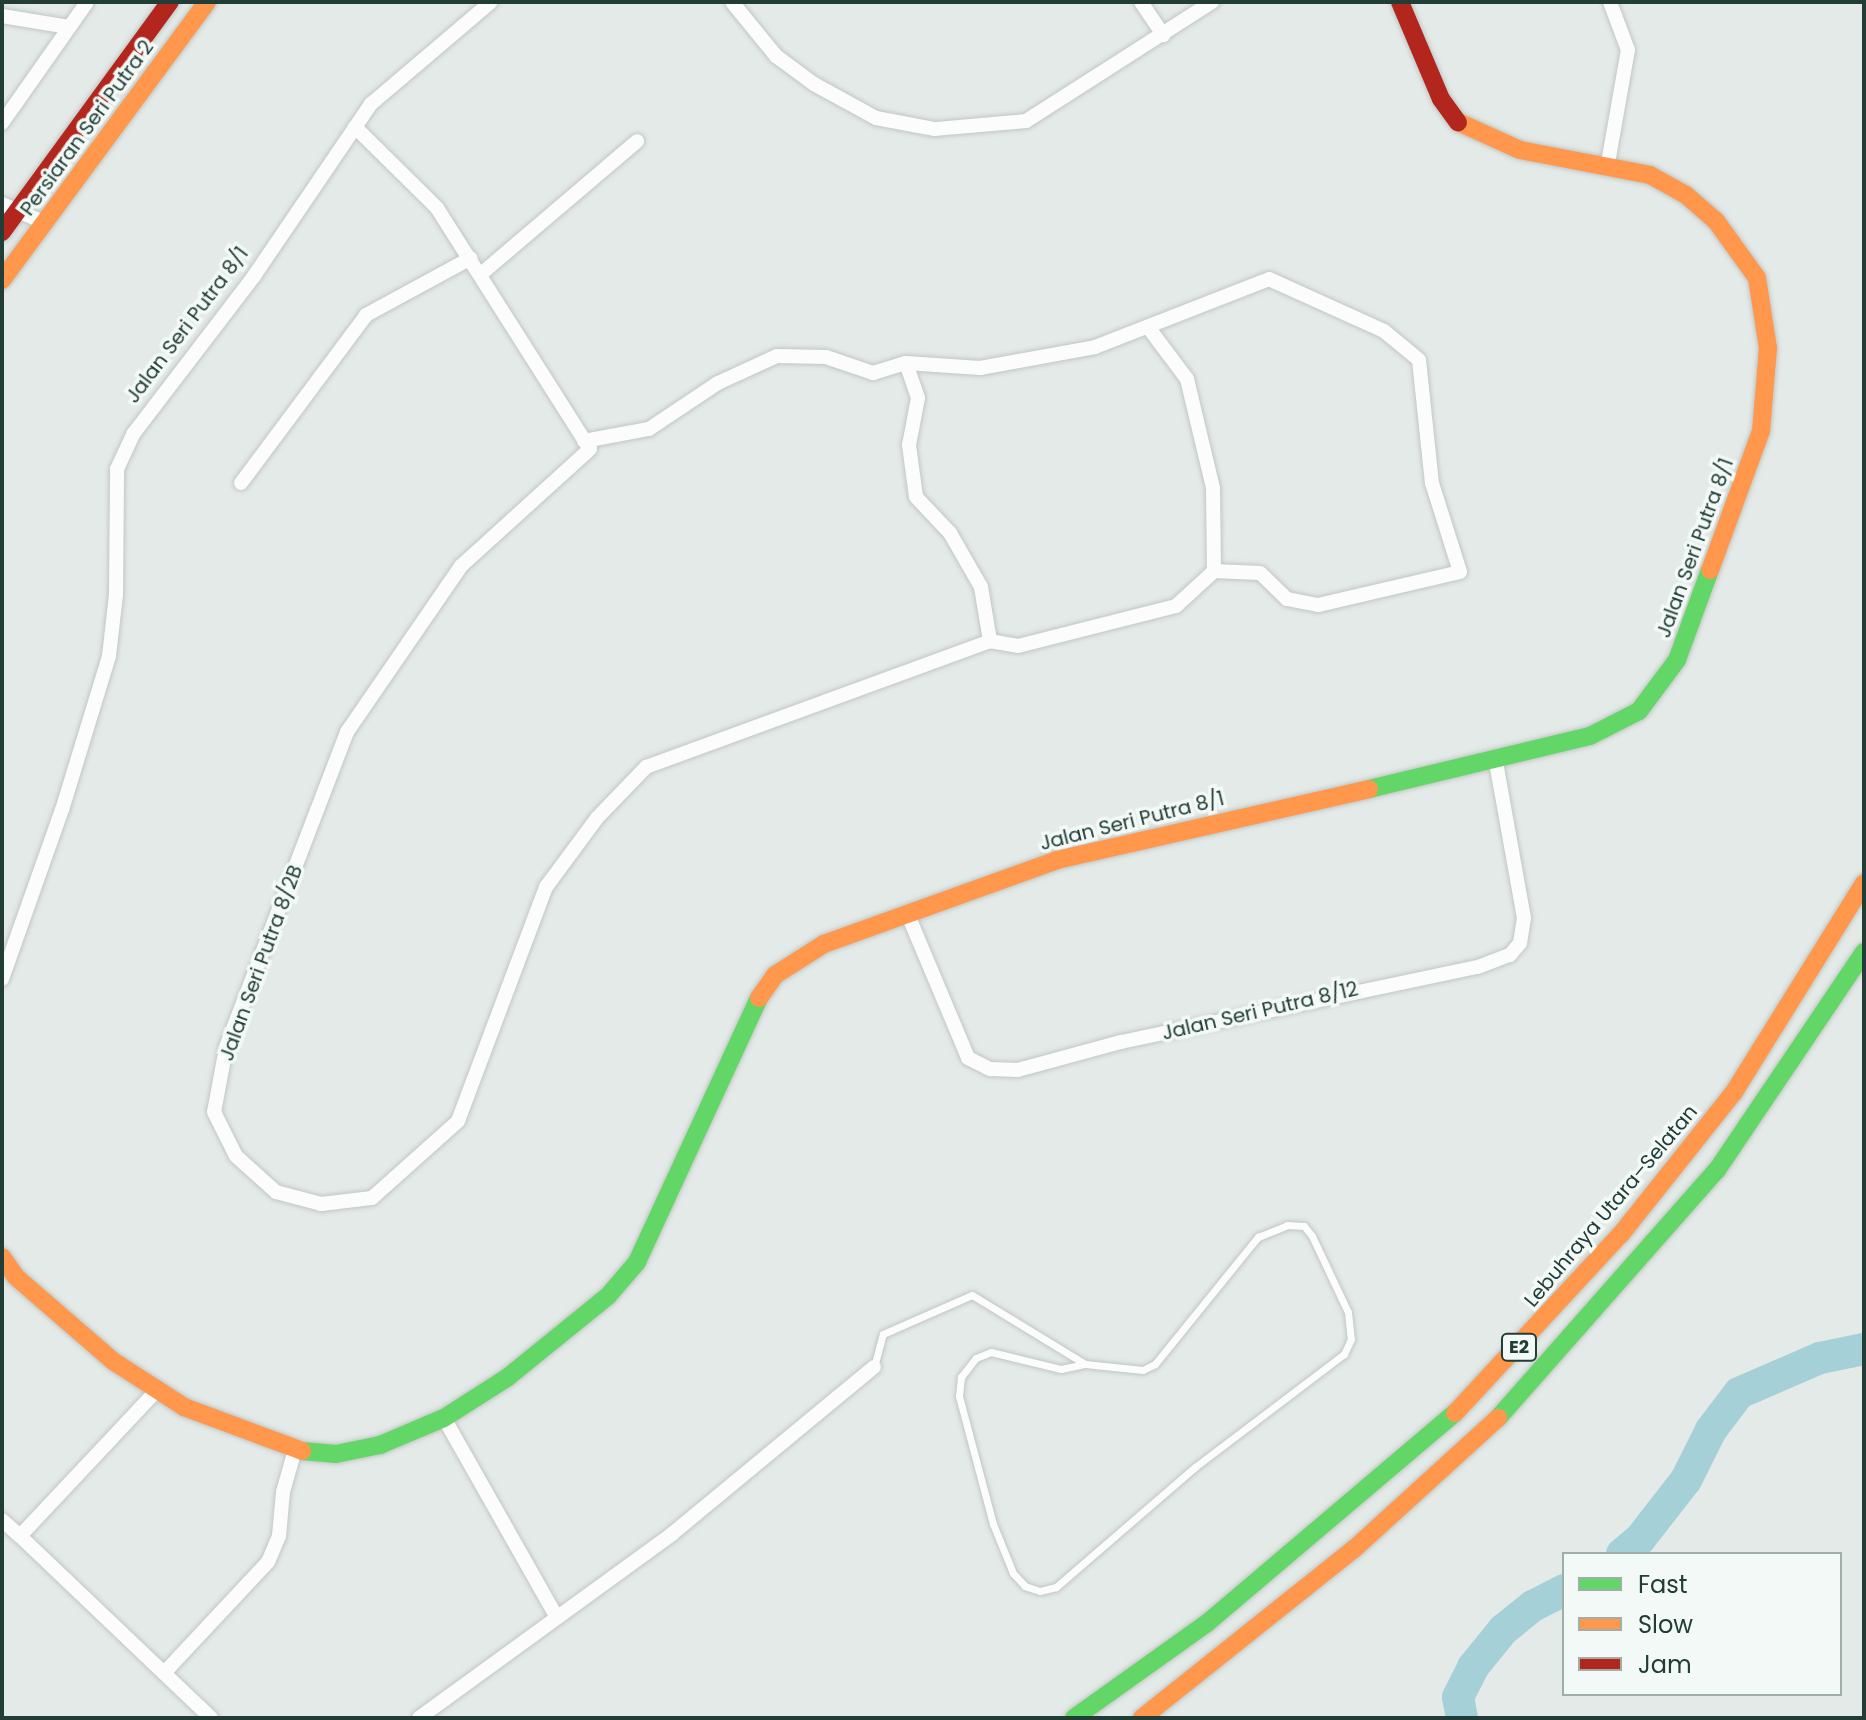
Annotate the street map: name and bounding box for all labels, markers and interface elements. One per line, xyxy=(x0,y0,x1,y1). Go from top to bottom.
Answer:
street label: Persiaran Seri Putra 2 xyxy=(15,36,159,220)
street label: Jalan Seri Putra 8/1 xyxy=(121,242,253,408)
street label: Jalan Seri Putra 8/1 xyxy=(1651,455,1739,641)
street label: Jalan Seri Putra 8/1 xyxy=(1037,786,1227,856)
street label: Jalan Seri Putra 8/2B xyxy=(214,862,308,1064)
street label: Jalan Seri Putra 8/12 xyxy=(1160,977,1360,1045)
street label: Lebuhraya Utara–Selatan xyxy=(1519,1100,1703,1312)
road number: E2 xyxy=(1499,1333,1539,1361)
legend xyxy=(1562,1552,1842,1696)
text: Fast xyxy=(1638,1568,1688,1601)
text: Slow xyxy=(1638,1608,1693,1641)
text: Jam xyxy=(1638,1648,1692,1681)

